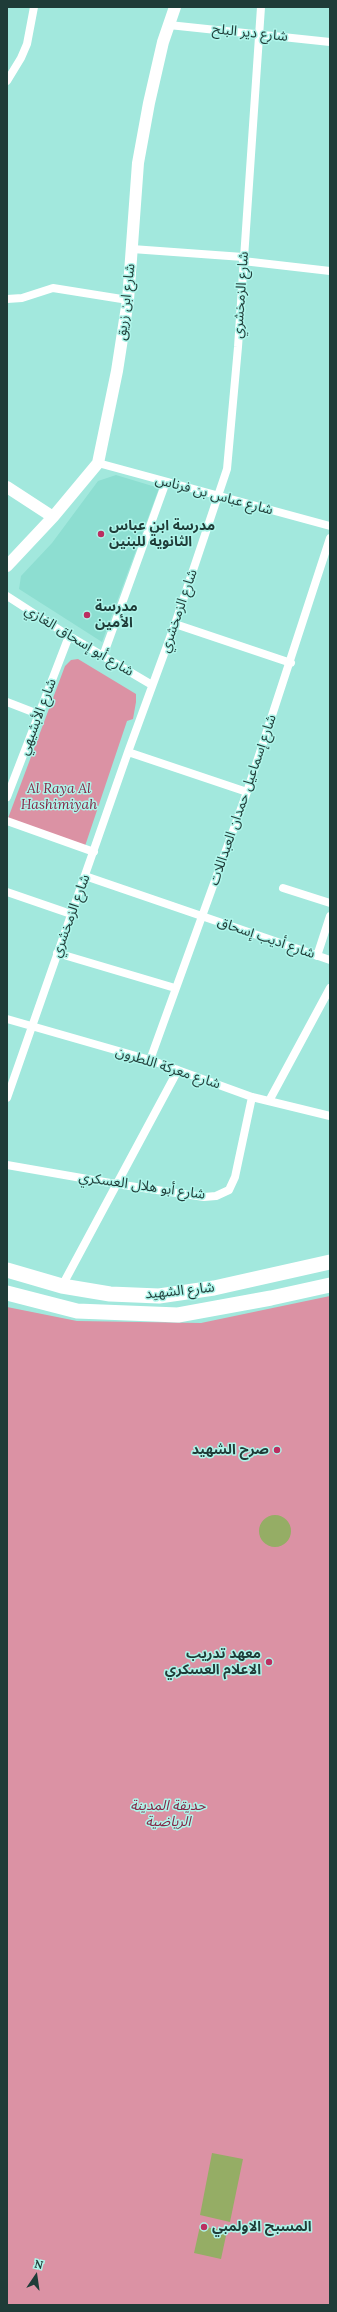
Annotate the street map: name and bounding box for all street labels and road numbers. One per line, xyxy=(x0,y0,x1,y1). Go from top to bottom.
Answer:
street label: شارع دير البلح xyxy=(211,21,289,45)
street label: شارع الزمخشري xyxy=(230,251,252,339)
street label: شارع ابن زريق xyxy=(113,263,139,341)
street label: شارع عباس بن فرناس xyxy=(153,471,275,519)
street label: شارع الزمخشري xyxy=(157,567,201,655)
street label: شارع أبو إسحاق الغازي xyxy=(21,602,137,680)
street label: شارع الأبشيهي xyxy=(16,676,60,758)
street label: شارع إسماعيل حمدان العبداللات xyxy=(206,712,280,888)
street label: شارع الزمخشري xyxy=(48,872,94,960)
street label: شارع أديب إسحاق xyxy=(215,913,317,963)
street label: شارع معركة اللطرون xyxy=(113,1043,223,1093)
street label: شارع أبو هلال العسكري xyxy=(78,1169,206,1203)
street label: شارع الشهيد xyxy=(145,1279,215,1303)

